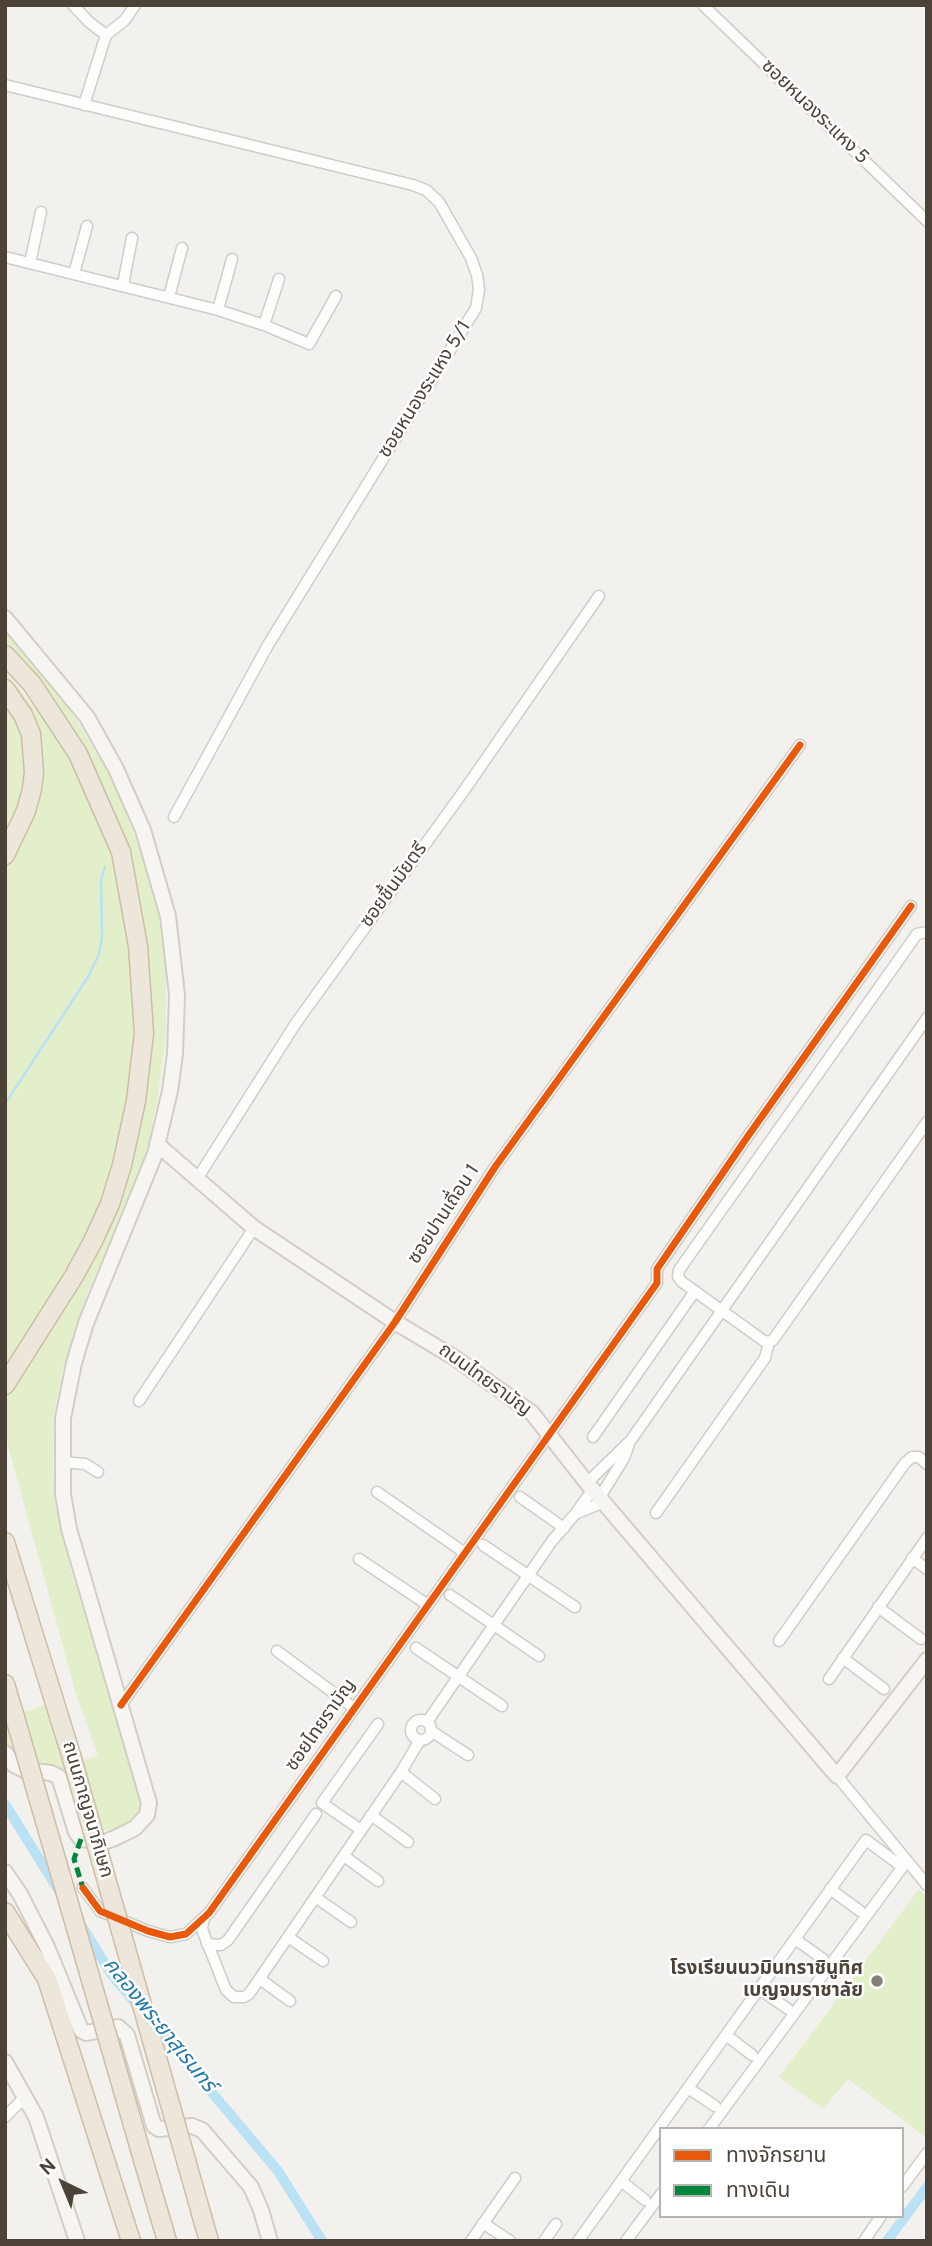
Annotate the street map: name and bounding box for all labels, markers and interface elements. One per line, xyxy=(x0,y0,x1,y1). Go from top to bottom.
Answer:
street label: ซอยหนองระแหง 5 xyxy=(755,56,873,170)
street label: ซอยหนองระแหง 5/1 xyxy=(375,317,477,463)
street label: ซอยชื้นมัยตรี xyxy=(357,839,433,933)
street label: ซอยปานเถื่อน 1 xyxy=(404,1161,486,1269)
street label: ถนนไทยรามัญ xyxy=(433,1340,535,1422)
street label: ซอยไทยรามัญ xyxy=(282,1676,362,1776)
street label: ถนนกาญจนาภิเษก xyxy=(56,1739,116,1881)
water label: คลองพระยาสุเรนทร์ xyxy=(96,1954,220,2098)
place label: โรงเรียนนวมินทราชินูทิศ เบญจมราชาลัย xyxy=(670,1959,863,2003)
marker: โรงเรียนนวมินทราชินูทิศ เบญจมราชาลัย xyxy=(869,1973,885,1989)
legend xyxy=(659,2127,904,2218)
text: ทางจักรยาน xyxy=(726,2143,827,2170)
north arrow xyxy=(28,2148,98,2218)
text: N xyxy=(36,2154,62,2181)
text: ทางเดิน xyxy=(726,2178,790,2205)

